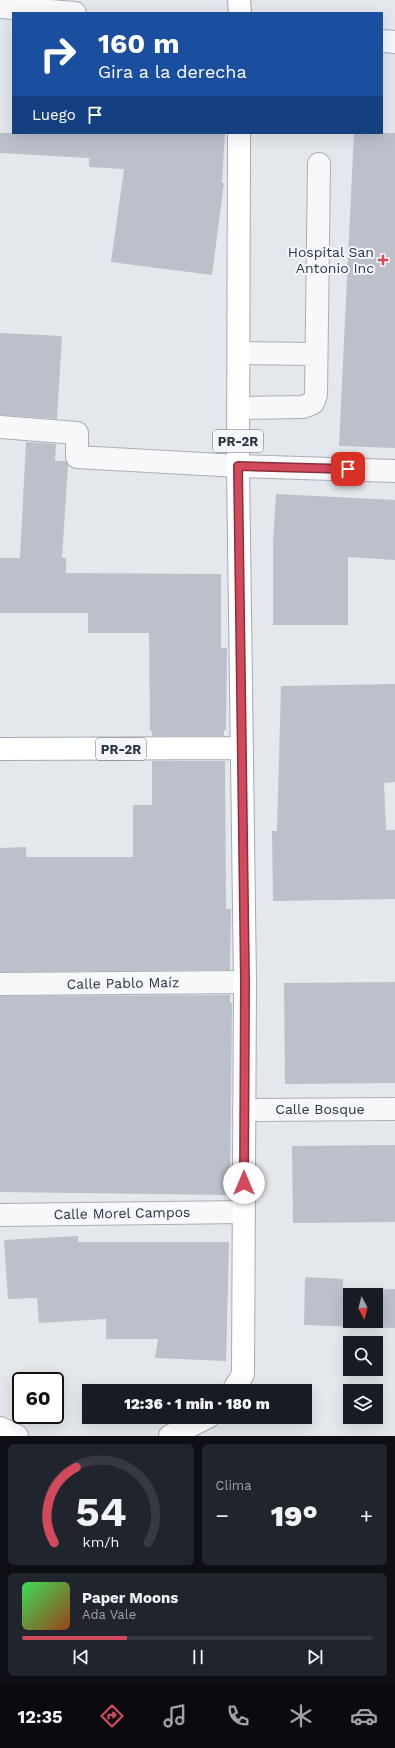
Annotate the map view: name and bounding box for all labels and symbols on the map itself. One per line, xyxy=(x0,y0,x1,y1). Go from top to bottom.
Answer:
place label: Hospital San Antonio Inc xyxy=(288,244,374,276)
marker: Hospital San Antonio Inc xyxy=(377,254,389,266)
road number: PR-2R xyxy=(213,430,263,452)
pin xyxy=(331,452,365,486)
road number: PR-2R xyxy=(96,738,146,760)
street label: Calle Pablo Maíz xyxy=(67,974,179,992)
street label: Calle Bosque xyxy=(275,1101,365,1117)
position arrow xyxy=(223,1162,265,1204)
street label: Calle Morel Campos xyxy=(53,1204,191,1222)
north arrow xyxy=(343,1288,383,1328)
speed limit sign: 60 xyxy=(12,1372,64,1424)

